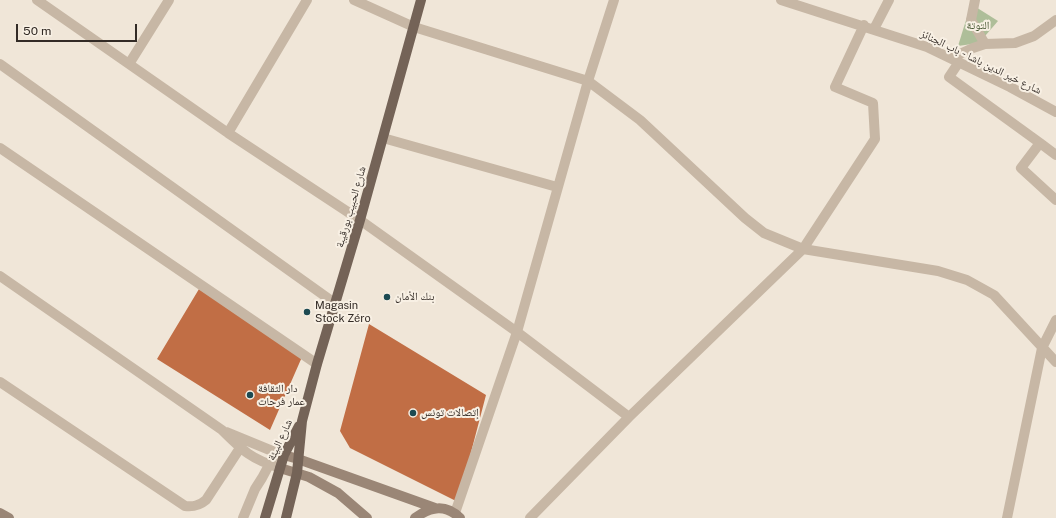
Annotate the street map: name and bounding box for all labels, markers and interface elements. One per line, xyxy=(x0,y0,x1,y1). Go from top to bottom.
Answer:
scale bar xyxy=(18,16,139,42)
park label: التوتة xyxy=(967,19,989,33)
text: 50 m xyxy=(23,24,51,38)
street label: شارع خير الدين باشا - باب الجنائز xyxy=(918,27,1044,97)
street label: شارع الحبيب بورقيبة xyxy=(333,165,369,249)
place label: بنك الأمان xyxy=(395,290,435,304)
marker: بنك الأمان xyxy=(382,292,392,302)
place label: Magasin Stock Zéro xyxy=(315,299,371,325)
marker: Magasin Stock Zéro xyxy=(302,307,312,317)
place label: دار الثقافة عمار فرحات xyxy=(258,382,305,408)
marker: دار الثقافة عمار فرحات xyxy=(245,390,255,400)
place label: إتصالات تونس xyxy=(421,406,479,420)
marker: إتصالات تونس xyxy=(408,408,418,418)
street label: شارع البيئة xyxy=(265,417,295,463)

